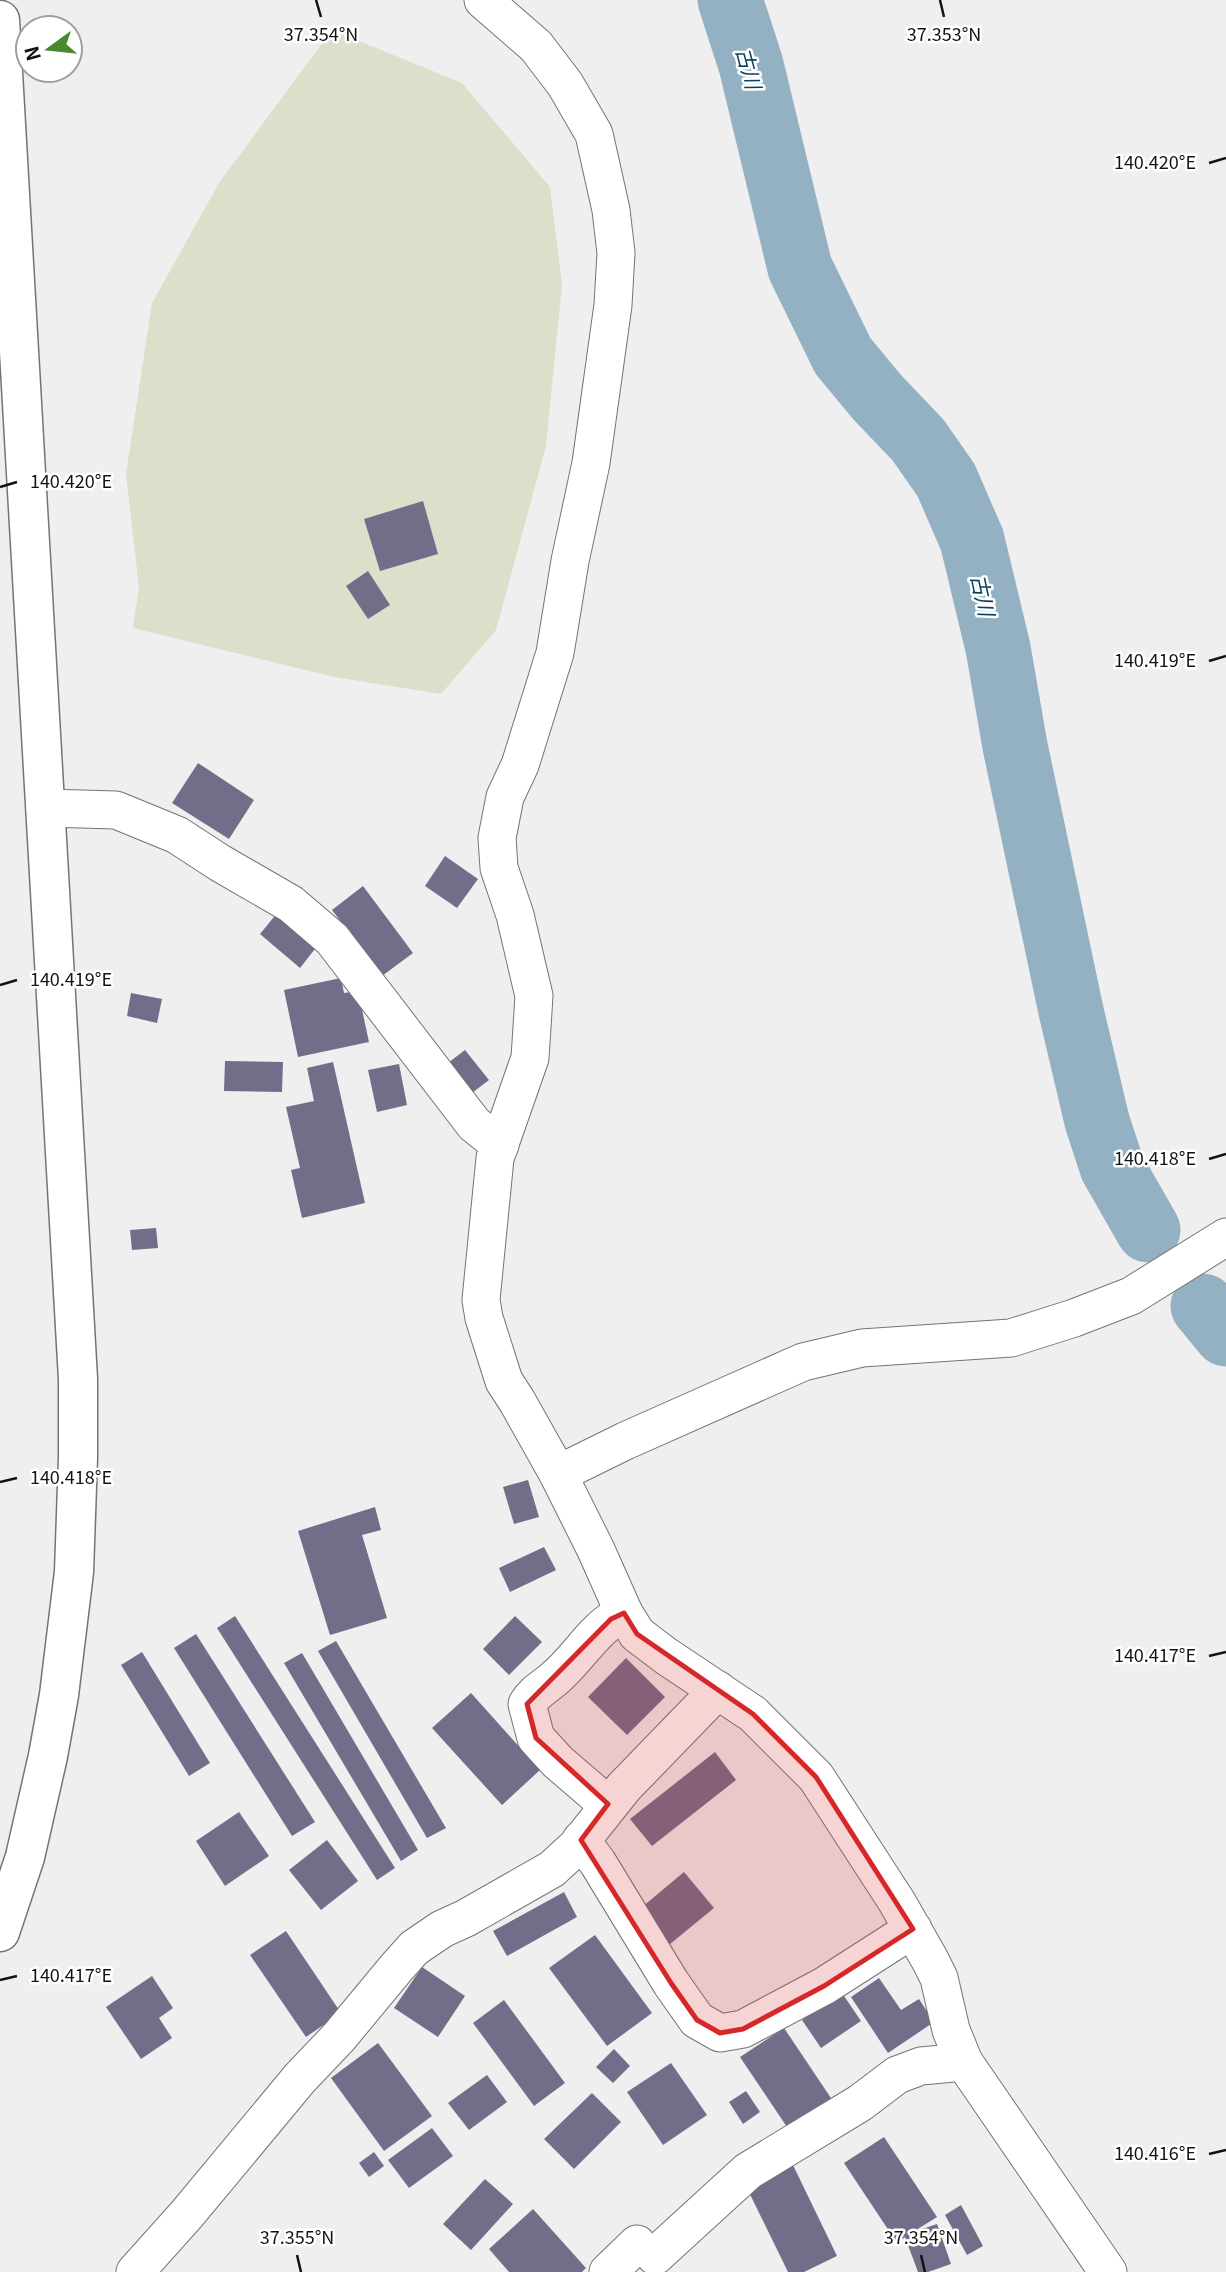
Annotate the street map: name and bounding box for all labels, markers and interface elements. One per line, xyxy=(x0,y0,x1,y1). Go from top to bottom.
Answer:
north arrow xyxy=(14,14,84,84)
text: 37.354°N xyxy=(284,20,358,46)
text: 37.353°N xyxy=(907,20,981,46)
text: N xyxy=(16,43,46,64)
water label: 古川 xyxy=(730,44,770,94)
text: 140.420°E xyxy=(1114,148,1196,174)
text: 140.420°E xyxy=(30,467,112,493)
water label: 古川 xyxy=(965,571,1003,621)
text: 140.419°E xyxy=(1114,646,1196,672)
text: 140.419°E xyxy=(30,965,112,991)
text: 140.418°E xyxy=(1114,1144,1196,1170)
text: 140.418°E xyxy=(30,1463,112,1489)
text: 140.417°E xyxy=(1114,1641,1196,1667)
text: 140.417°E xyxy=(30,1961,112,1987)
text: 140.416°E xyxy=(1114,2139,1196,2165)
text: 37.355°N xyxy=(260,2223,334,2249)
text: 37.354°N xyxy=(884,2223,958,2249)

